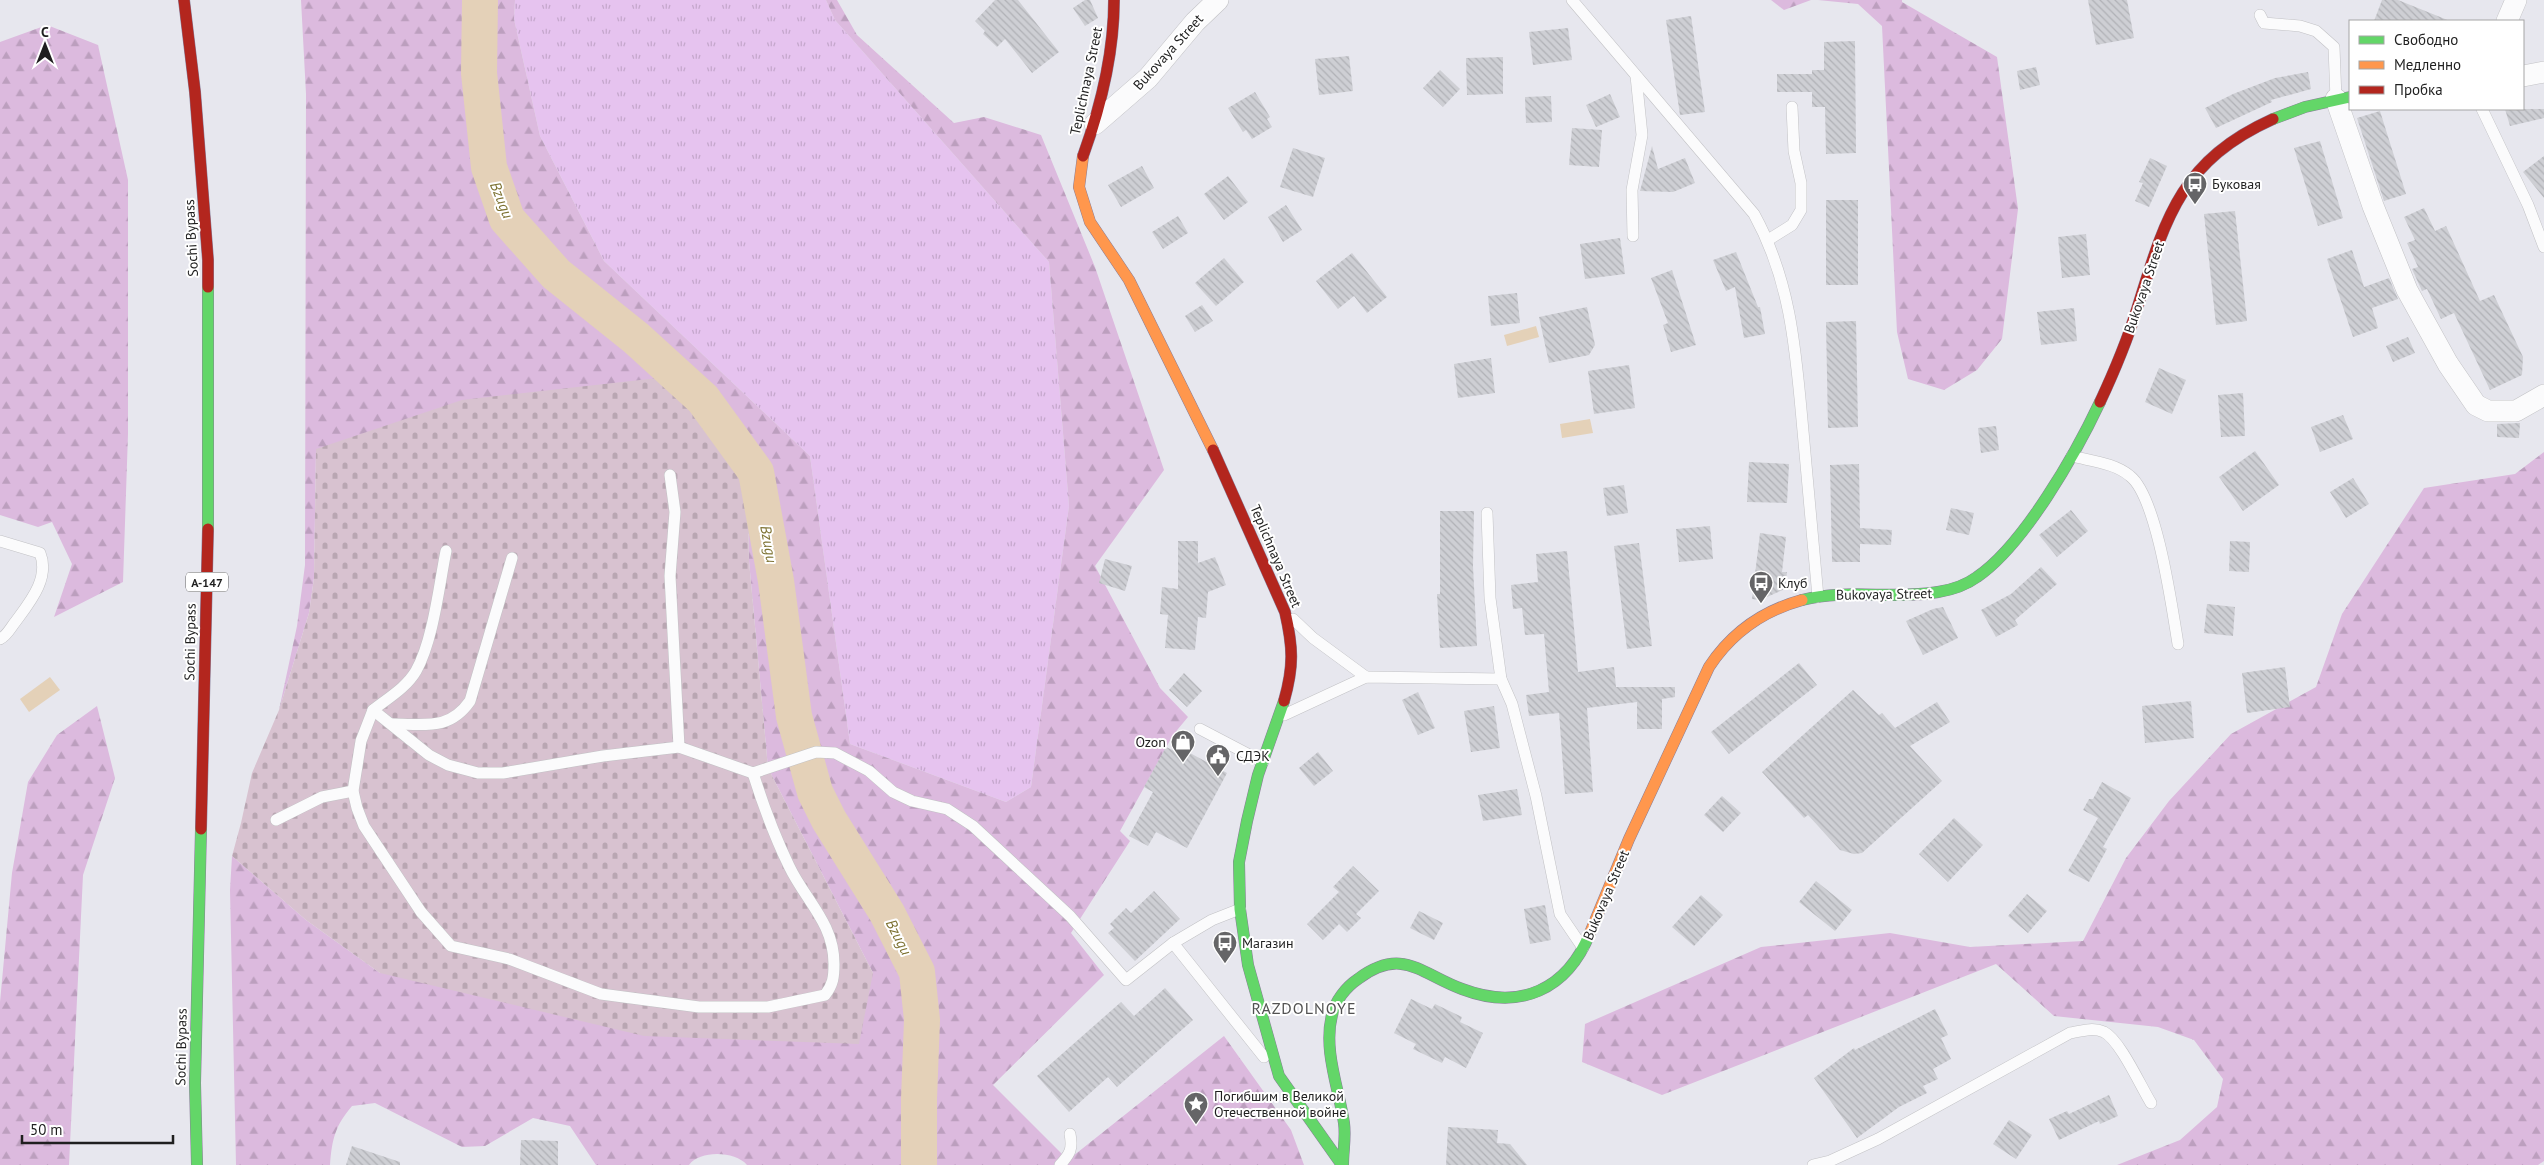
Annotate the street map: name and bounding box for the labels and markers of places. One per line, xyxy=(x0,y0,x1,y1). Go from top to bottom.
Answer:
bus stop icon: Буковая xyxy=(2182,171,2208,205)
place label: Буковая xyxy=(2212,175,2261,193)
bus stop icon: Клуб xyxy=(1748,570,1774,604)
place label: Клуб xyxy=(1778,574,1808,592)
shop icon: Ozon xyxy=(1170,729,1196,763)
place label: Ozon xyxy=(1136,733,1166,751)
public building icon: СДЭК xyxy=(1205,743,1231,777)
place label: СДЭК xyxy=(1236,747,1270,765)
bus stop icon: Магазин xyxy=(1212,930,1238,964)
place label: Магазин xyxy=(1242,934,1294,952)
place label: Погибшим в Великой Отечественной войне xyxy=(1214,1087,1346,1121)
place icon: Погибшим в Великой Отечественной войне xyxy=(1183,1091,1209,1125)

